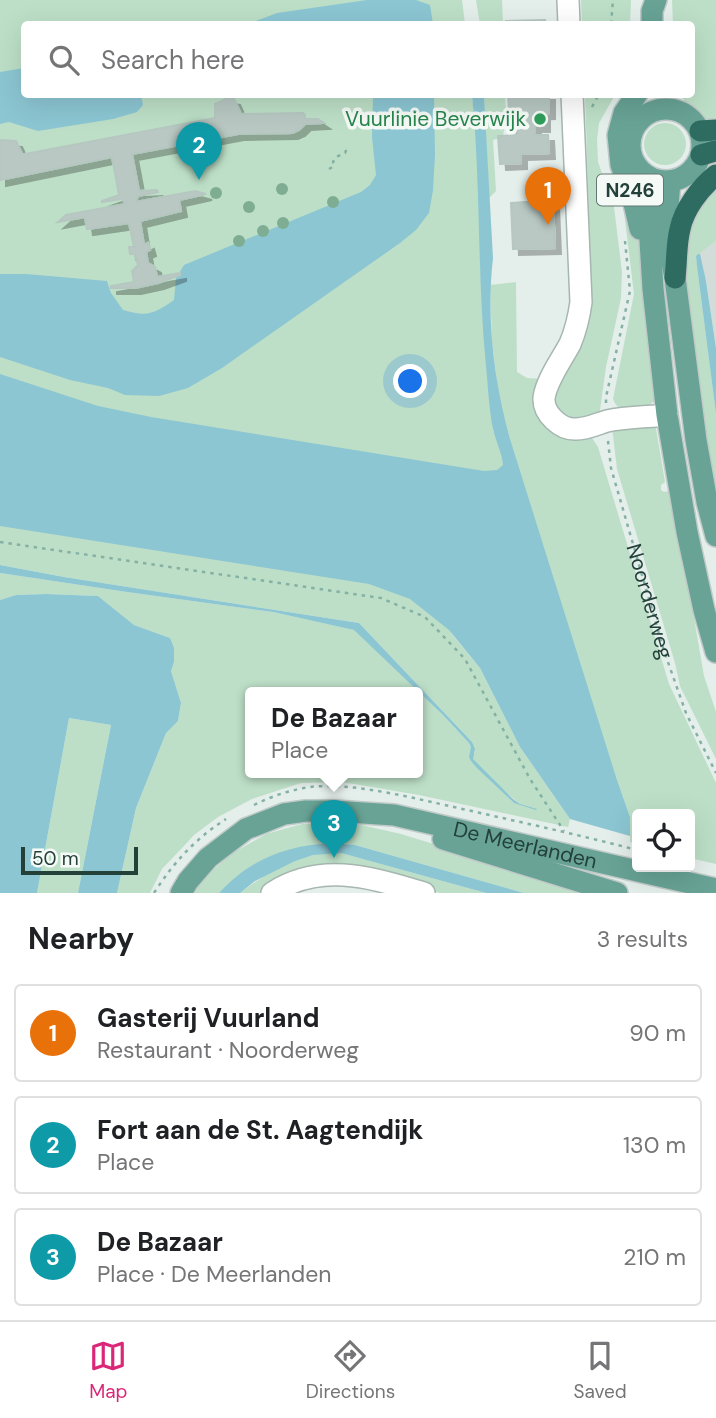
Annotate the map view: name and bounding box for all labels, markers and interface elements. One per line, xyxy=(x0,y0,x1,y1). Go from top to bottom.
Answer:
search box xyxy=(21,21,695,98)
icon: search xyxy=(45,41,83,79)
text: Search here xyxy=(101,43,244,77)
place label: Vuurlinie Beverwijk xyxy=(345,105,526,133)
marker: Vuurlinie Beverwijk xyxy=(532,111,548,127)
pin: 2 xyxy=(176,122,222,180)
pin: 1 xyxy=(525,167,571,225)
road number: N246 xyxy=(597,174,663,206)
your location xyxy=(393,364,427,398)
street label: Noorderweg xyxy=(620,540,680,663)
popup xyxy=(245,687,423,778)
text: De Bazaar xyxy=(271,701,397,735)
text: Place xyxy=(271,735,328,765)
pin: 3 xyxy=(311,800,357,858)
map controls xyxy=(632,809,695,872)
button: locate xyxy=(632,809,695,872)
street label: De Meerlanden xyxy=(451,815,600,875)
scale bar xyxy=(21,844,138,876)
text: 50 m xyxy=(32,846,79,871)
text: Nearby xyxy=(28,919,134,958)
text: 3 results xyxy=(597,924,688,954)
text: Gasterij Vuurland xyxy=(97,1001,320,1035)
text: 1 xyxy=(49,1018,57,1048)
text: 90 m xyxy=(629,1018,686,1048)
text: Restaurant · Noorderweg xyxy=(97,1035,359,1065)
text: Fort aan de St. Aagtendijk xyxy=(97,1113,423,1147)
text: 2 xyxy=(46,1130,60,1160)
text: 130 m xyxy=(623,1130,686,1160)
text: Place xyxy=(97,1147,154,1177)
text: De Bazaar xyxy=(97,1225,223,1259)
text: 3 xyxy=(46,1242,60,1272)
text: 210 m xyxy=(623,1242,686,1272)
text: Place · De Meerlanden xyxy=(97,1259,332,1289)
tab: Map xyxy=(89,1337,127,1404)
tab: Directions xyxy=(306,1337,395,1404)
tab: Saved xyxy=(574,1337,627,1404)

